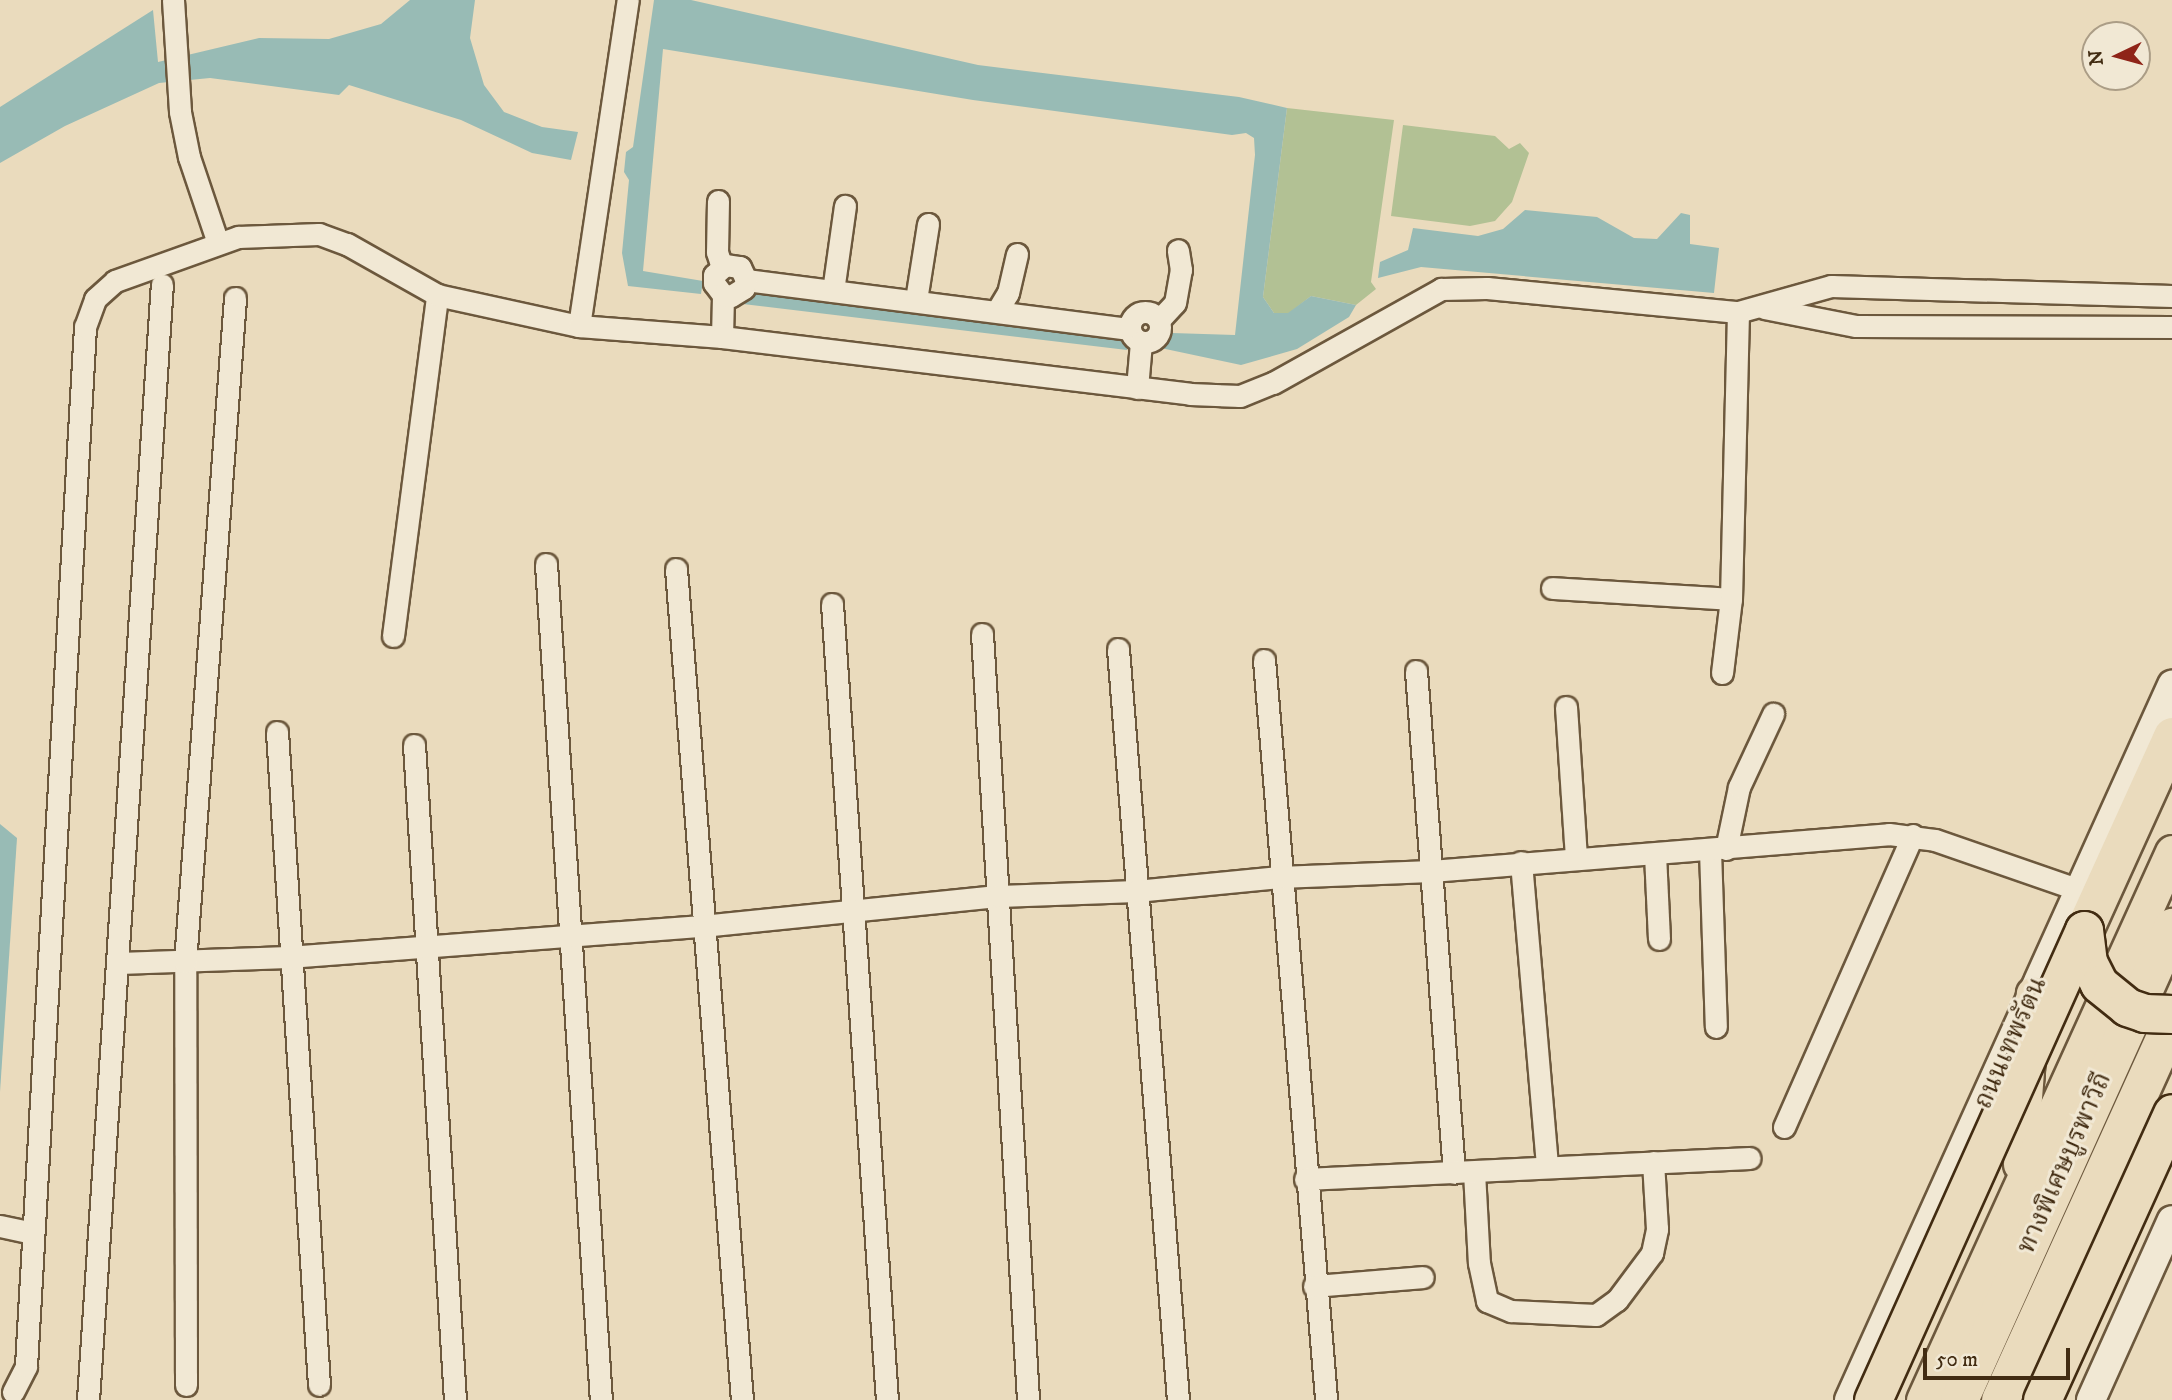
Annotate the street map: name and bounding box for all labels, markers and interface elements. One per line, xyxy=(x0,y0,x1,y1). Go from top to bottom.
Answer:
north arrow xyxy=(2081,21,2151,91)
text: N xyxy=(2084,49,2109,66)
street label: ถนนเทพรัตน xyxy=(1968,972,2054,1114)
street label: ทางพิเศษบูรพาวิถี xyxy=(2011,1067,2119,1259)
scale bar xyxy=(1927,1334,2074,1378)
text: 50 m xyxy=(1936,1347,1978,1373)

